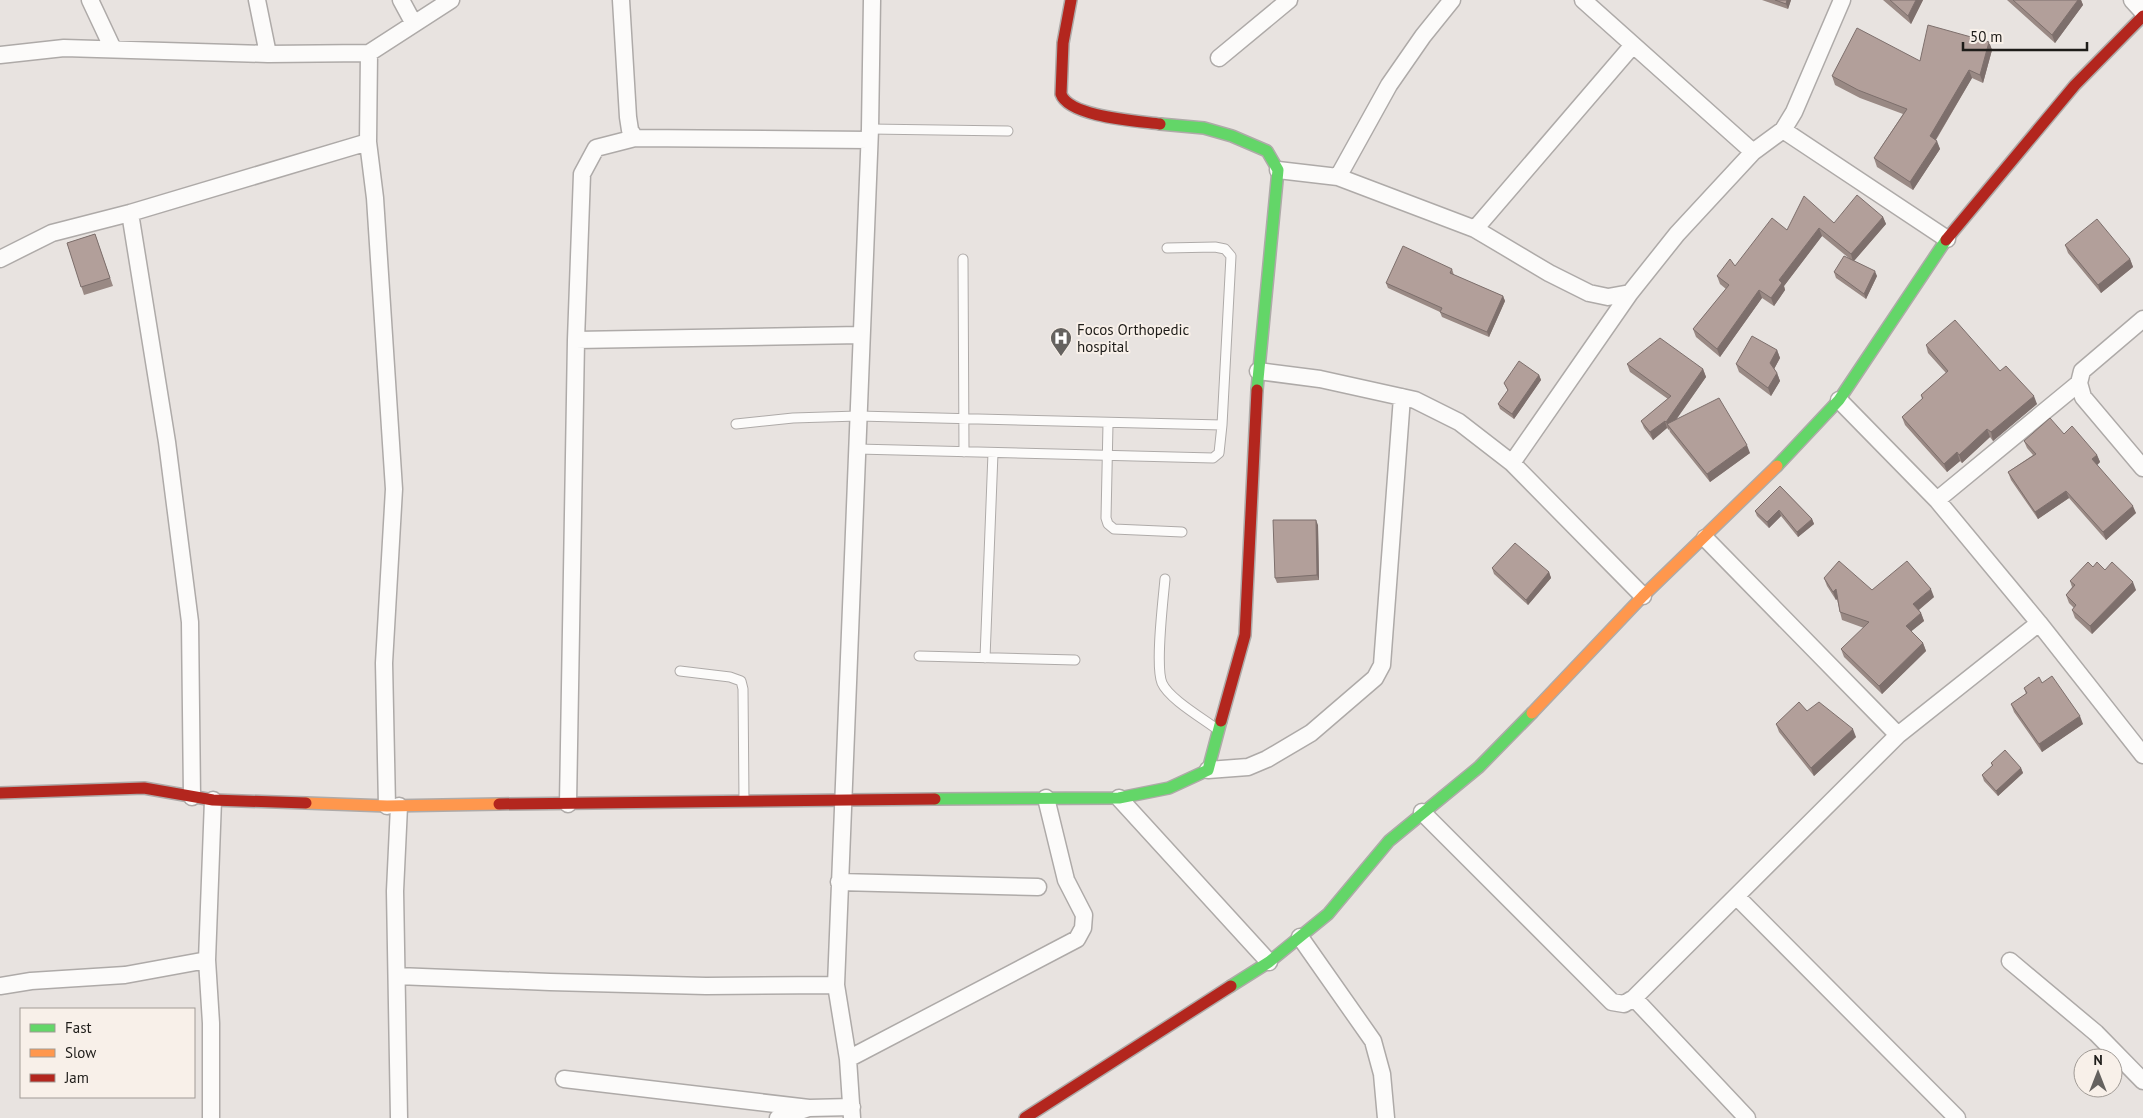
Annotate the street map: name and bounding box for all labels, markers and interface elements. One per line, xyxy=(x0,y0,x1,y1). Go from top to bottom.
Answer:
scale bar xyxy=(1963,20,2087,52)
text: 50 m xyxy=(1970,27,2003,46)
place label: Focos Orthopedic hospital xyxy=(1077,320,1190,356)
hospital icon: Focos Orthopedic hospital xyxy=(1049,326,1073,357)
legend xyxy=(20,1008,195,1098)
text: Fast xyxy=(65,1018,92,1037)
text: Slow xyxy=(65,1043,96,1062)
north arrow xyxy=(2073,1048,2123,1098)
text: N xyxy=(2093,1051,2103,1069)
text: Jam xyxy=(64,1068,89,1087)

